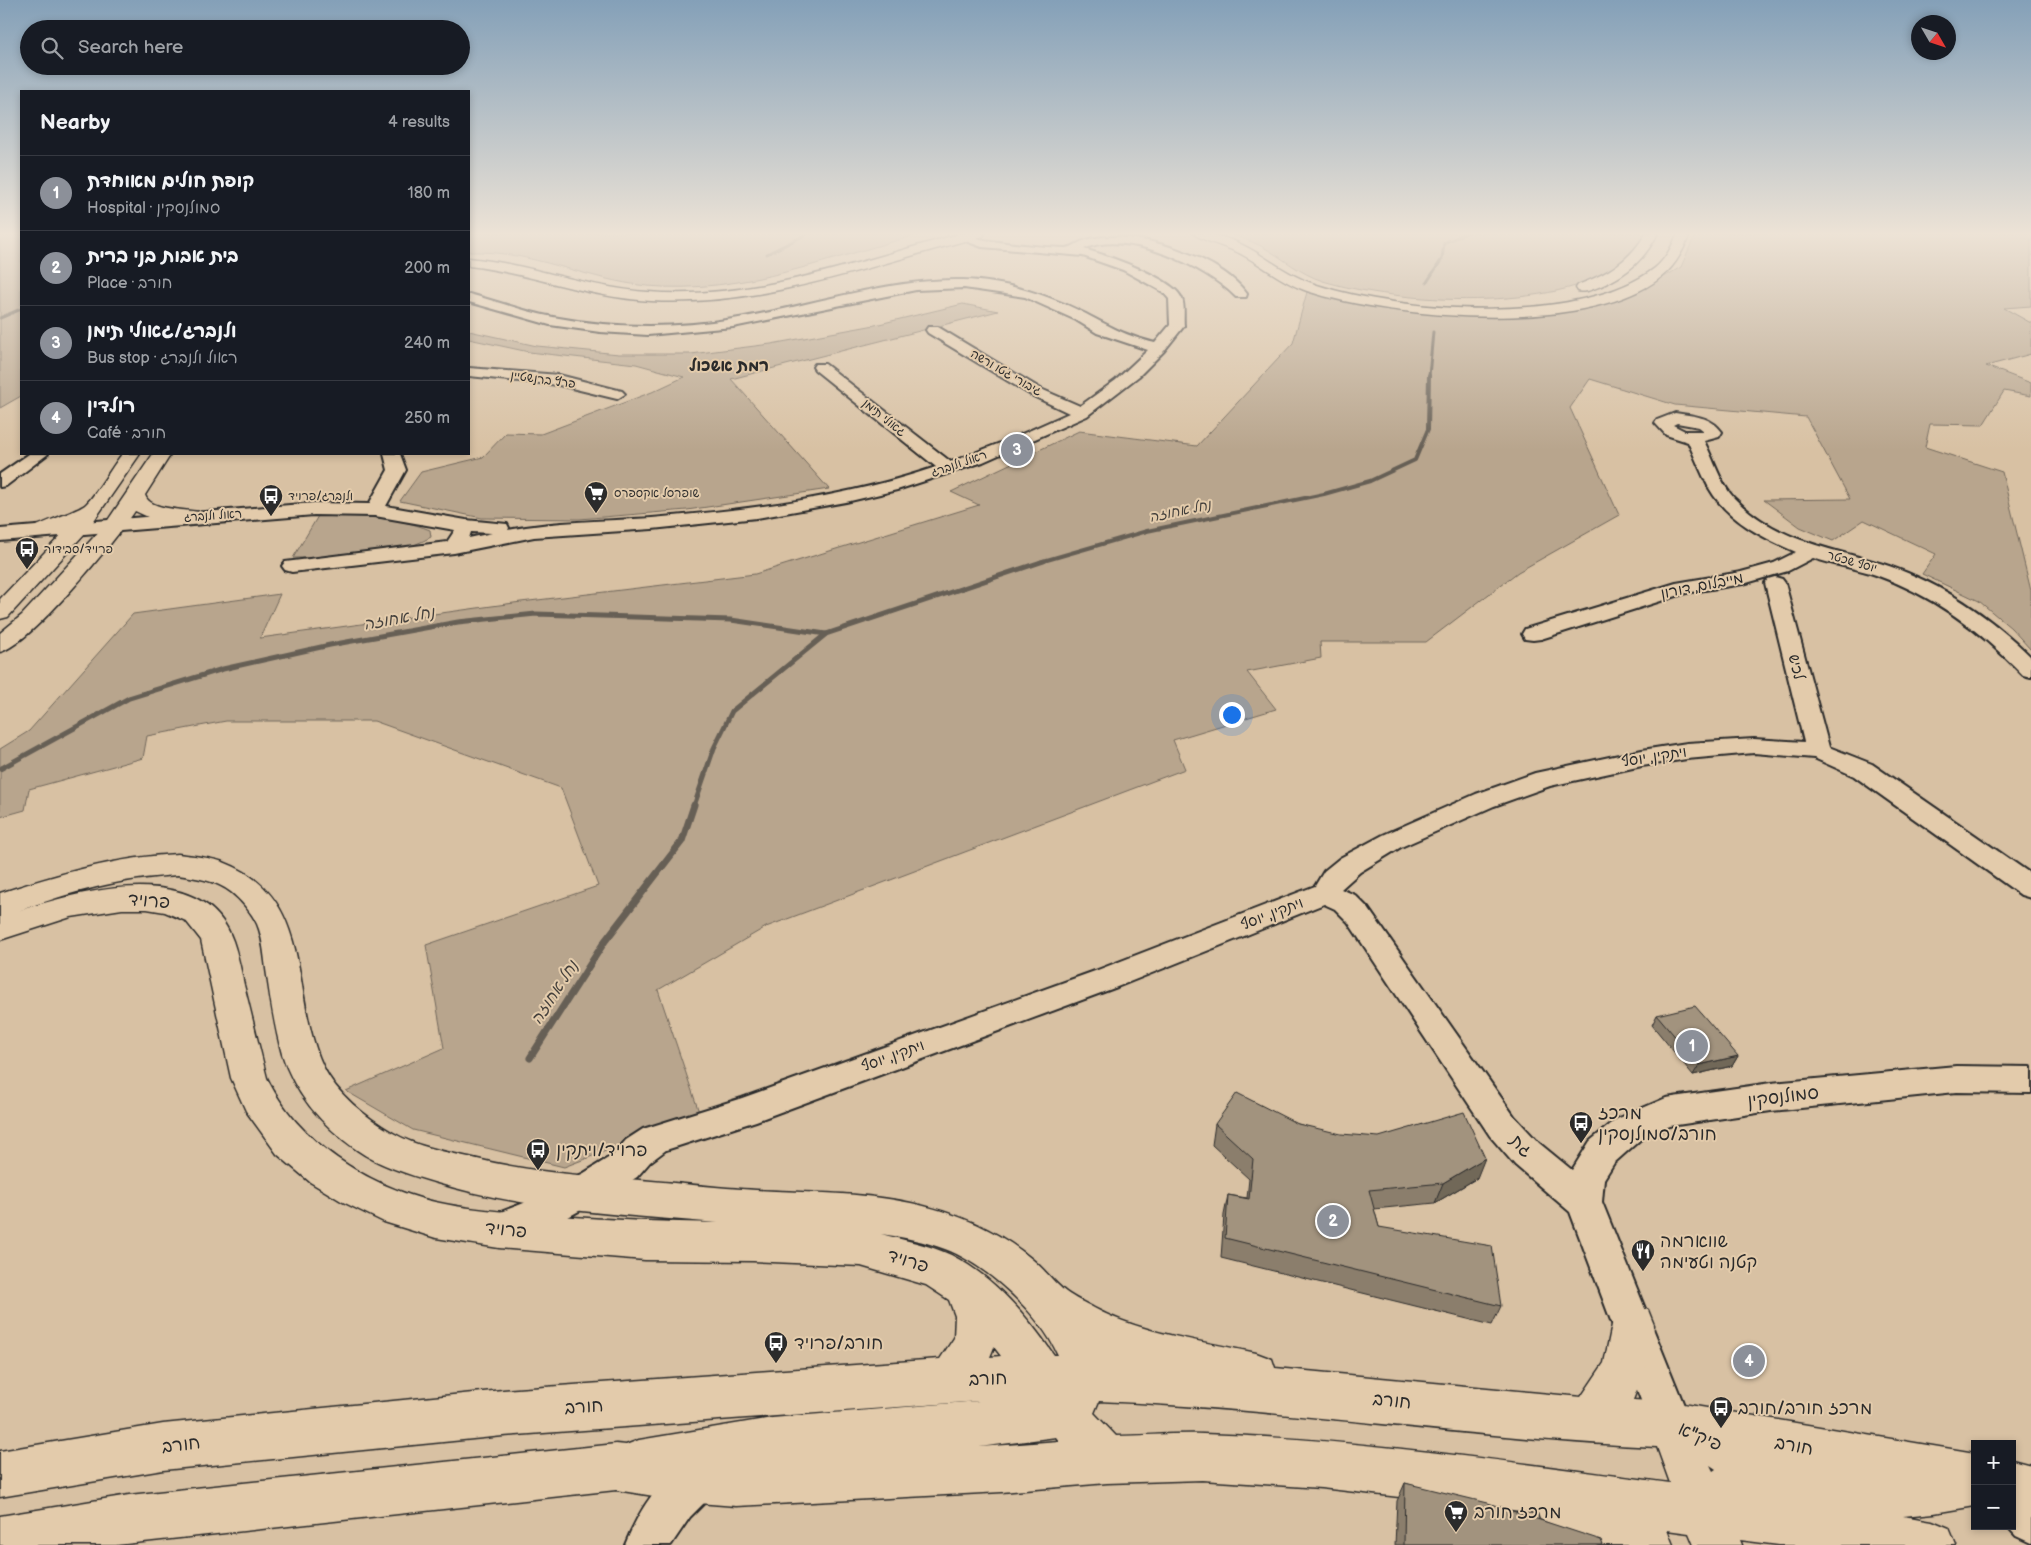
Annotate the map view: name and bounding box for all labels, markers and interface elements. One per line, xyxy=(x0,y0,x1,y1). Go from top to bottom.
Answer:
north arrow xyxy=(1911,15,1956,60)
search box xyxy=(20,20,470,75)
icon: search xyxy=(38,34,66,62)
text: Search here xyxy=(78,36,183,59)
text: Nearby xyxy=(40,110,110,135)
text: 4 results xyxy=(388,113,450,132)
text: קופת חולים מאוחדת xyxy=(87,170,254,193)
text: 1 xyxy=(53,184,59,203)
text: 180 m xyxy=(408,184,450,203)
text: Hospital · סמולנסקין xyxy=(87,199,220,218)
text: בית אבות בני ברית xyxy=(87,245,239,268)
text: 2 xyxy=(51,259,61,278)
text: 200 m xyxy=(404,259,450,278)
text: Place · חורב xyxy=(87,274,172,293)
text: ולנברג/גאולי תימן xyxy=(87,320,237,343)
text: 3 xyxy=(51,334,61,353)
text: 240 m xyxy=(404,334,450,353)
street label: גיבורי גטו ורשה xyxy=(968,347,1044,399)
text: Bus stop · ראול ולנברג xyxy=(87,349,238,368)
district label: רמת אשכול xyxy=(689,357,769,376)
street label: פרץ ברנשטיין xyxy=(510,368,576,392)
text: רולדין xyxy=(87,395,136,418)
street label: גאולי תימן xyxy=(859,396,909,440)
text: 4 xyxy=(51,409,61,428)
text: 250 m xyxy=(404,409,450,428)
text: Café · חורב xyxy=(87,424,166,443)
pin: 3 xyxy=(1001,431,1033,469)
street label: ראול ולנברג xyxy=(929,447,989,481)
supermarket icon: שופרסל אקספרס xyxy=(583,480,609,514)
bus stop icon: ולנברג/פרויד xyxy=(258,483,284,517)
place label: שופרסל אקספרס xyxy=(614,486,699,501)
place label: ולנברג/פרויד xyxy=(288,489,353,504)
water label: נחל אחוזה xyxy=(1148,496,1213,526)
street label: ראול ולנברג xyxy=(183,506,243,526)
bus stop icon: פרויד/סבידור xyxy=(14,536,40,570)
place label: פרויד/סבידור xyxy=(44,542,113,557)
street label: יוסף שכטר xyxy=(1825,548,1879,576)
street label: מייבלום, דורון xyxy=(1659,569,1745,603)
water label: נחל אחוזה xyxy=(362,603,437,635)
street label: לכיש xyxy=(1784,652,1809,683)
your location xyxy=(1219,702,1245,728)
street label: ויתקין, יוסף xyxy=(1620,742,1688,772)
street label: פרויד xyxy=(127,889,171,913)
street label: ויתקין, יוסף xyxy=(1238,893,1306,935)
water label: נחל אחוזה xyxy=(527,957,583,1028)
pin: 1 xyxy=(1676,1027,1708,1065)
street label: ויתקין, יוסף xyxy=(859,1036,927,1076)
street label: סמולנסקין xyxy=(1746,1082,1820,1112)
place label: מרכז חורב/סמולנסקין xyxy=(1598,1103,1717,1145)
bus stop icon: מרכז חורב/סמולנסקין xyxy=(1568,1110,1594,1144)
street label: גת xyxy=(1505,1130,1537,1162)
bus stop icon: פרויד/ויתקין xyxy=(525,1137,551,1171)
place label: פרויד/ויתקין xyxy=(556,1140,647,1161)
pin: 2 xyxy=(1317,1202,1349,1240)
street label: פרויד xyxy=(484,1217,528,1243)
place label: שווארמה קטנה וטעימה xyxy=(1660,1231,1757,1273)
restaurant icon: שווארמה קטנה וטעימה xyxy=(1630,1238,1656,1272)
street label: פרויד xyxy=(885,1245,931,1277)
bus stop icon: חורב/פרויד xyxy=(763,1330,789,1364)
place label: חורב/פרויד xyxy=(794,1333,883,1354)
pin: 4 xyxy=(1733,1342,1765,1380)
street label: חורב xyxy=(968,1368,1008,1390)
street label: חורב xyxy=(1372,1389,1412,1413)
street label: חורב xyxy=(564,1395,604,1419)
bus stop icon: מרכז חורב/חורב xyxy=(1708,1395,1734,1429)
place label: מרכז חורב/חורב xyxy=(1738,1398,1872,1419)
street label: פיק"א xyxy=(1675,1418,1725,1456)
street label: חורב xyxy=(161,1432,201,1458)
street label: חורב xyxy=(1773,1432,1815,1460)
map controls xyxy=(1971,1440,2016,1530)
button: + xyxy=(1971,1440,2016,1485)
button: − xyxy=(1971,1485,2016,1530)
supermarket icon: מרכז חורב xyxy=(1443,1499,1469,1533)
place label: מרכז חורב xyxy=(1474,1502,1562,1523)

